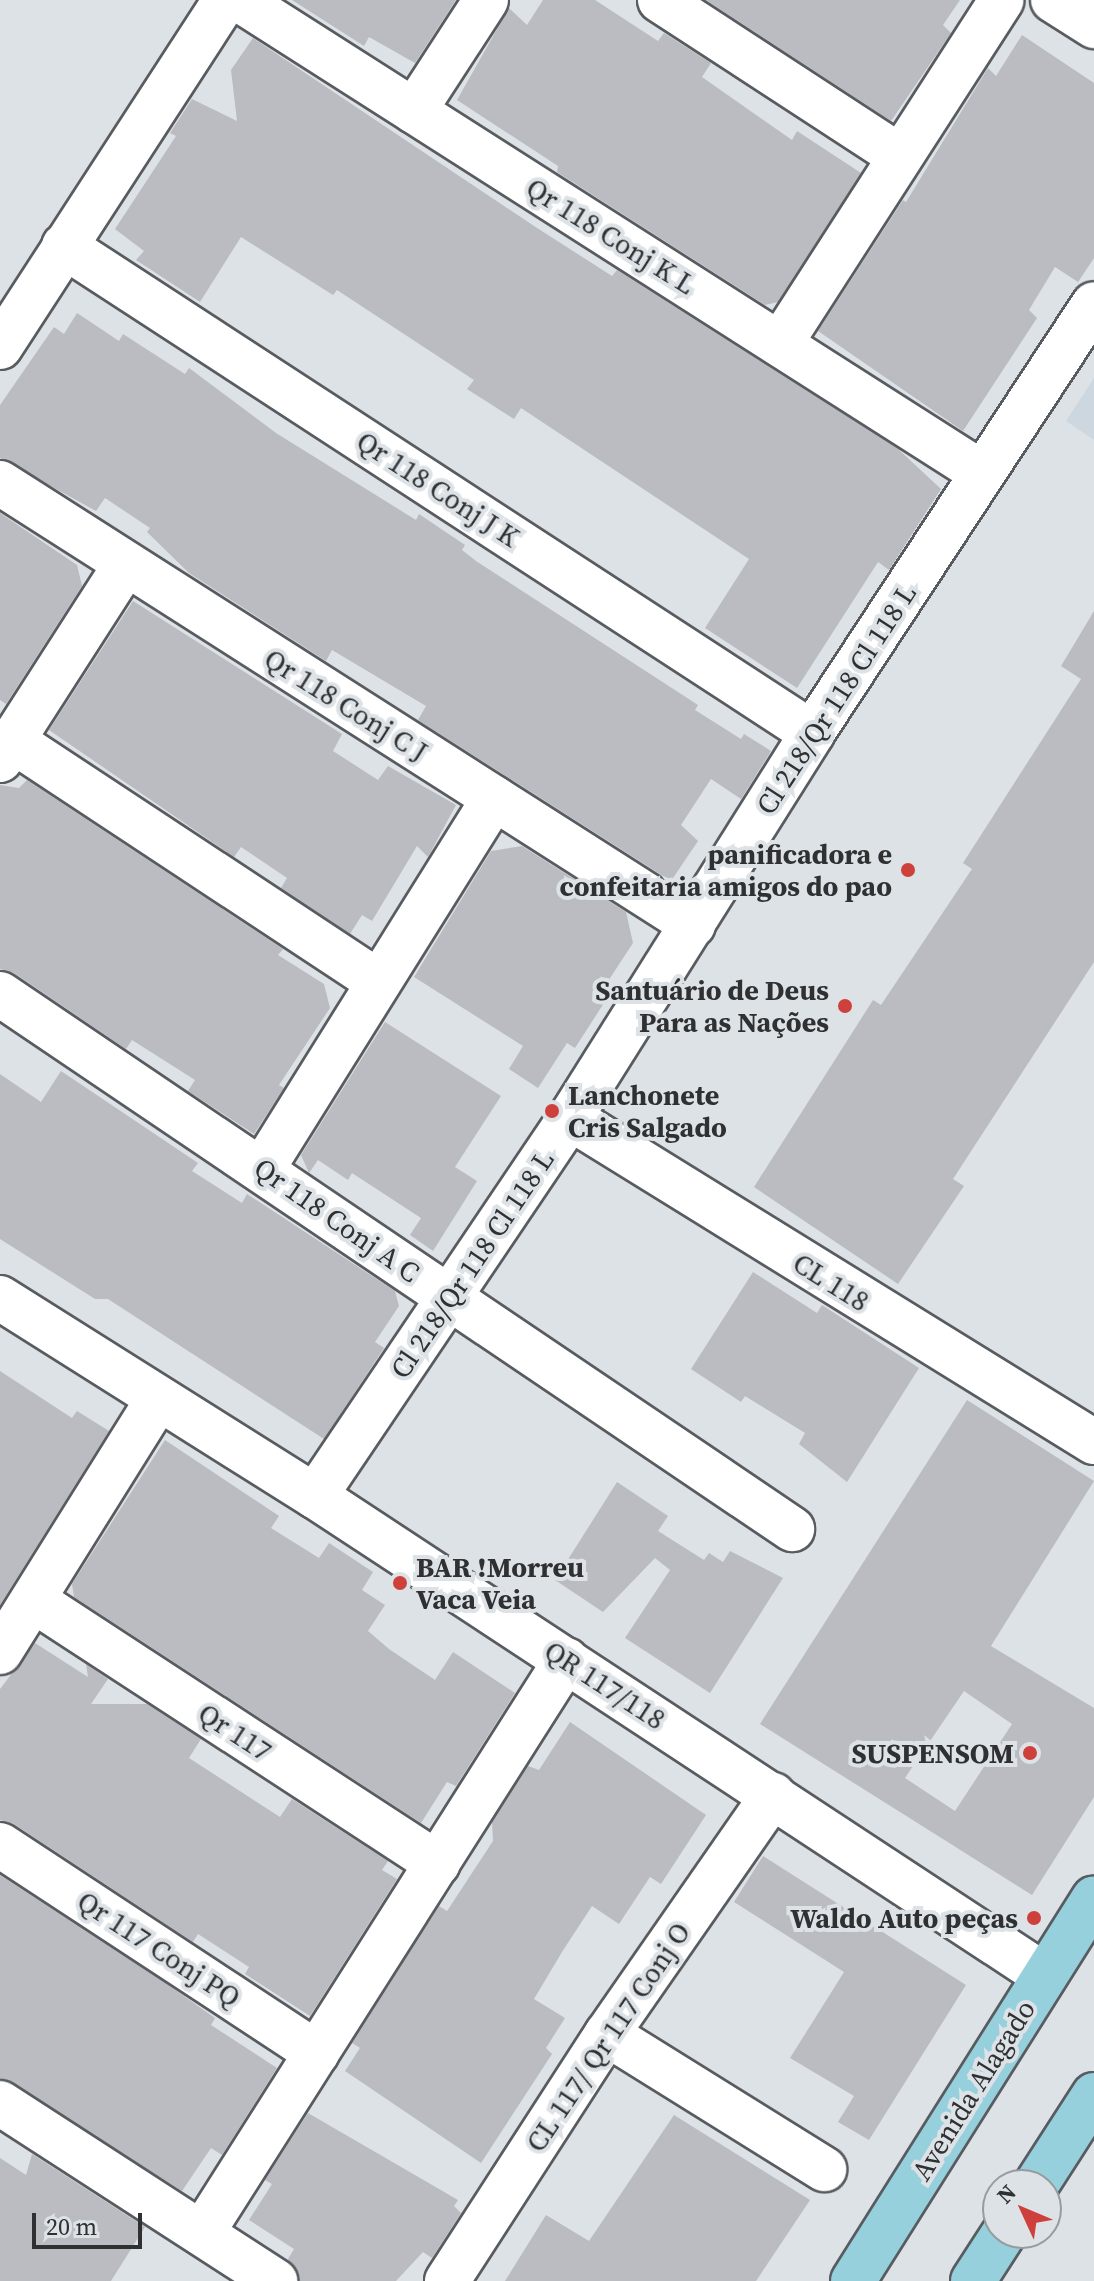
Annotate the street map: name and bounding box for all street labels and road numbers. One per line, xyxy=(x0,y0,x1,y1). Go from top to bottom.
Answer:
street label: Qr 118 Conj K L xyxy=(520,171,702,301)
street label: Qr 118 Conj J K xyxy=(351,424,525,554)
street label: Cl 218/Qr 118 Cl 118 L xyxy=(749,577,923,821)
street label: Qr 118 Conj C J xyxy=(258,642,434,768)
street label: Cl 218/Qr 118 Cl 118 L xyxy=(383,1143,561,1385)
street label: Qr 118 Conj A C xyxy=(248,1151,426,1289)
street label: CL 118 xyxy=(787,1246,875,1318)
street label: QR 117/118 xyxy=(538,1634,672,1736)
street label: Qr 117 xyxy=(192,1696,278,1768)
street label: Qr 117 Conj PQ xyxy=(71,1884,247,2014)
street label: CL 117/ Qr 117 Conj O xyxy=(519,1916,697,2158)
street label: Avenida Alagado xyxy=(904,1994,1042,2186)

